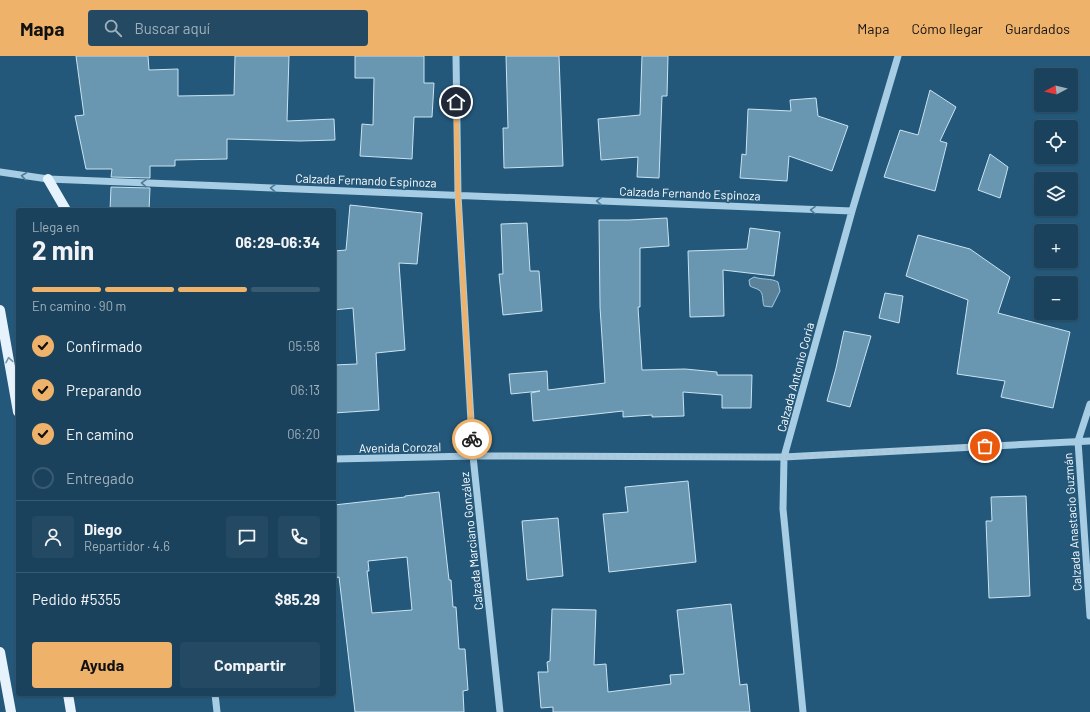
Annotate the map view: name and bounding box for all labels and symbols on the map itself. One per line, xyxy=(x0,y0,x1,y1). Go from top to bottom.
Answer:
north arrow xyxy=(1034,68,1078,112)
pin xyxy=(439,85,473,119)
street label: Calzada Fernando Espinoza xyxy=(295,171,437,189)
one-way arrow xyxy=(21,172,27,181)
one-way arrow xyxy=(141,178,147,187)
one-way arrow xyxy=(270,183,276,192)
street label: Calzada Fernando Espinoza xyxy=(619,184,761,202)
one-way arrow xyxy=(596,196,602,205)
one-way arrow xyxy=(810,205,816,214)
street label: Calzada Antonio Coria xyxy=(774,321,816,433)
one-way arrow xyxy=(5,357,14,363)
courier xyxy=(452,419,492,459)
pin xyxy=(968,429,1002,463)
street label: Avenida Corozal xyxy=(359,439,441,455)
street label: Calzada Anastacio Guzmán xyxy=(1060,452,1084,592)
street label: Calzada Marciano González xyxy=(457,471,485,611)

